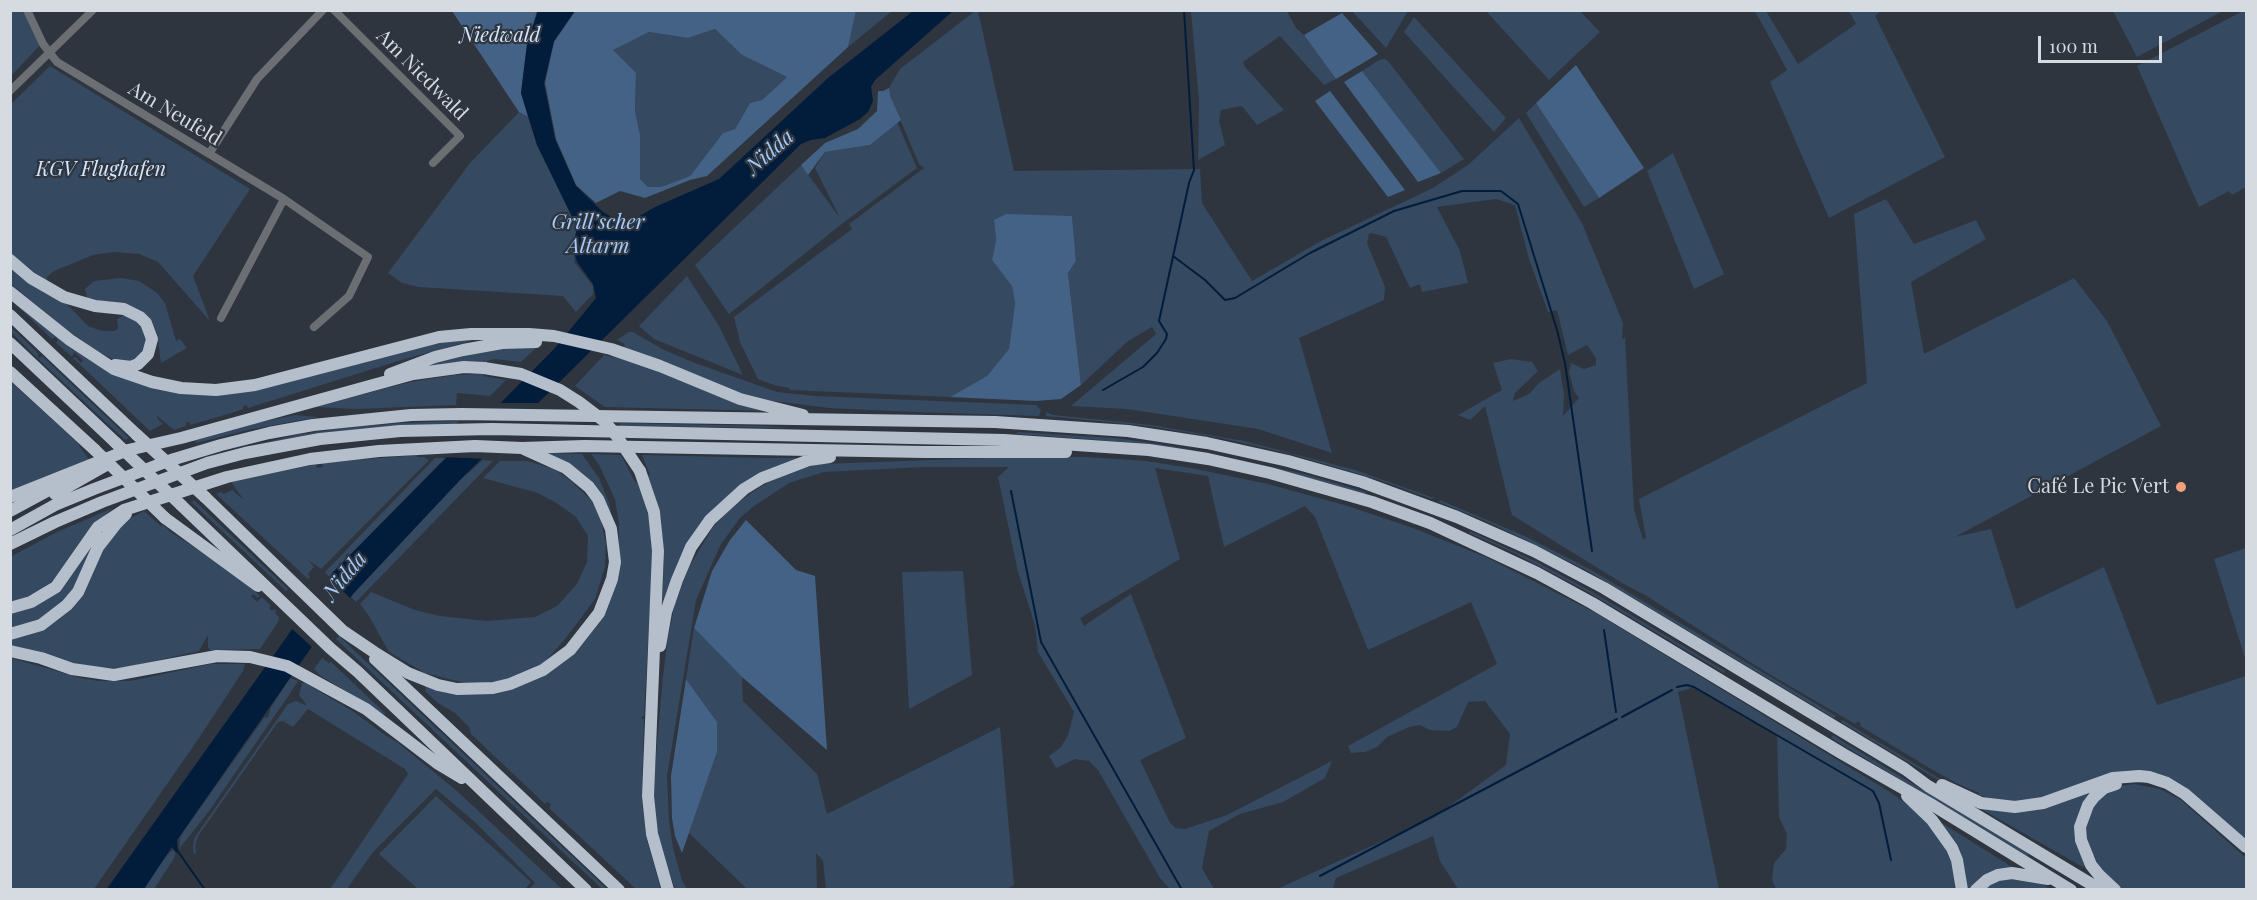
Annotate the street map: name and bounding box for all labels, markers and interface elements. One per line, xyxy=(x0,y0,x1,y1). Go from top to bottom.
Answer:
street label: Am Niedwald xyxy=(371,24,473,126)
park label: Niedwald xyxy=(460,24,540,48)
scale bar xyxy=(2041,24,2166,62)
text: 100 m xyxy=(2049,34,2098,58)
street label: Am Neufeld xyxy=(124,77,226,151)
water label: Nidda xyxy=(741,124,799,180)
park label: KGV Flughafen xyxy=(36,158,166,182)
water label: Grill’scher Altarm xyxy=(551,209,645,259)
place label: Café Le Pic Vert xyxy=(2027,475,2169,499)
marker: Café Le Pic Vert xyxy=(2174,480,2188,494)
water label: Nidda xyxy=(318,547,372,605)

